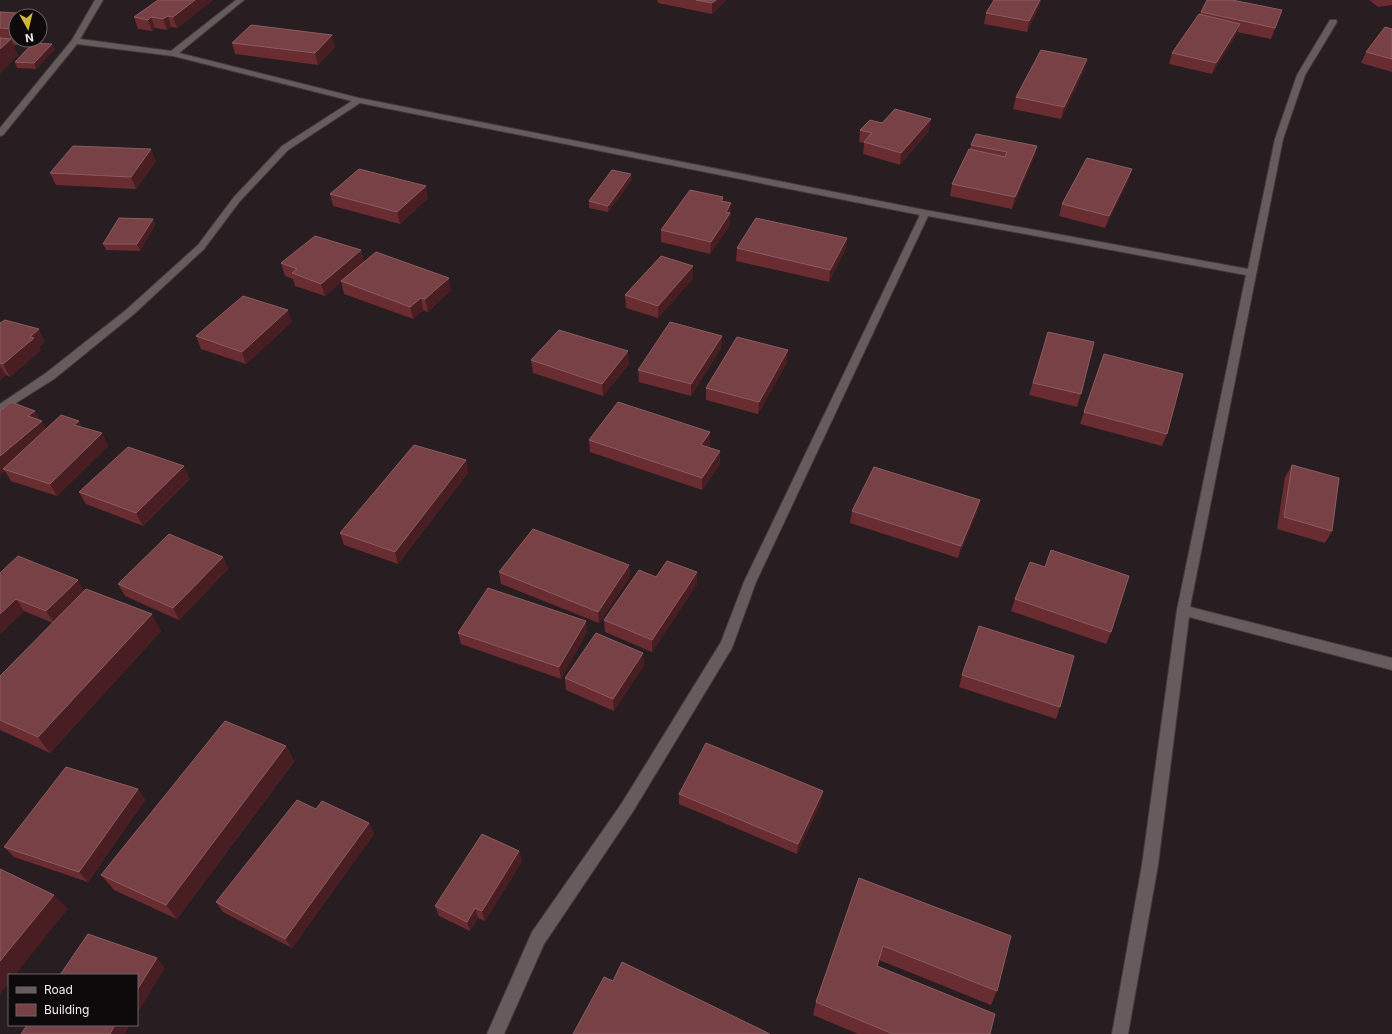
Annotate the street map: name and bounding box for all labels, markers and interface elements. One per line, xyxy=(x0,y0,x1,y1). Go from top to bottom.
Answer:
north arrow xyxy=(8,8,48,48)
text: N xyxy=(24,30,35,45)
legend xyxy=(8,974,138,1026)
text: Road xyxy=(44,982,73,997)
text: Building xyxy=(44,1002,89,1017)

